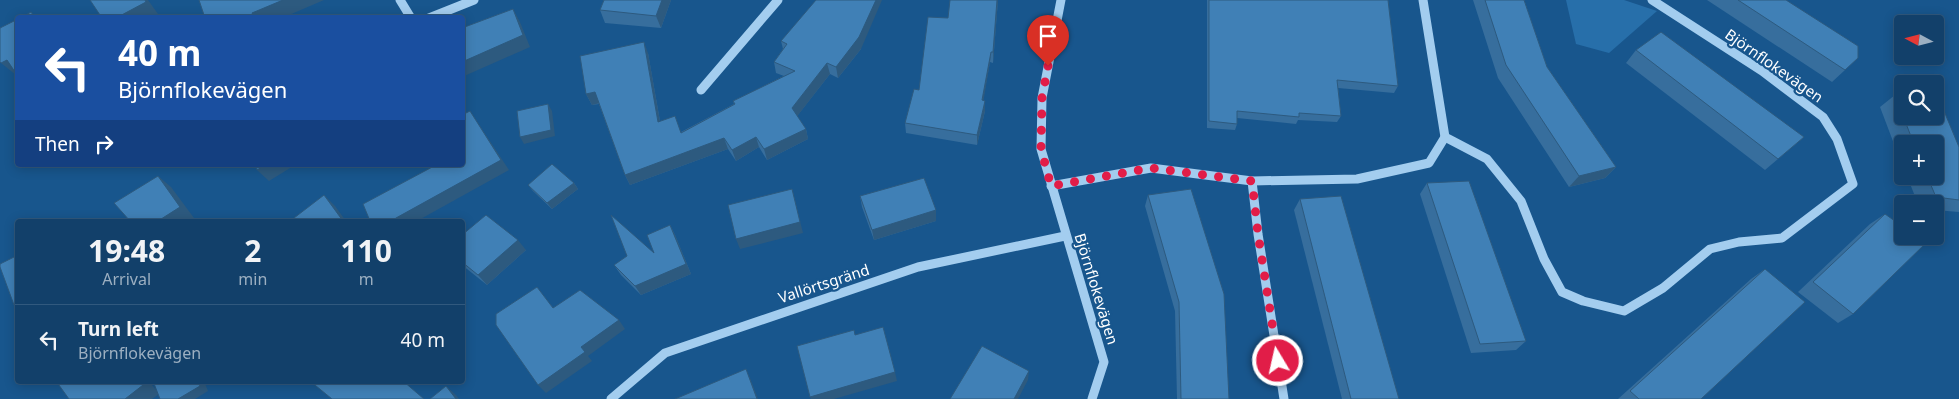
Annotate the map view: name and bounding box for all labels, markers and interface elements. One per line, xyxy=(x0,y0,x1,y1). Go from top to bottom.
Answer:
pin xyxy=(1027,15,1069,66)
north arrow xyxy=(1894,15,1944,65)
map controls xyxy=(1894,15,1944,245)
icon: arrive xyxy=(1034,22,1062,50)
street label: Björnflokevägen xyxy=(1722,24,1828,106)
text: 40 m xyxy=(118,29,201,76)
icon: left xyxy=(35,35,100,100)
text: Björnflokevägen xyxy=(118,74,287,104)
button: search xyxy=(1894,75,1944,125)
icon: right xyxy=(90,130,118,158)
text: Then xyxy=(35,131,80,157)
button: + xyxy=(1894,135,1944,185)
button: − xyxy=(1894,195,1944,245)
text: 19:48 xyxy=(88,230,165,271)
text: 2 xyxy=(244,230,261,271)
text: 110 xyxy=(340,230,392,271)
street label: Björnflokevägen xyxy=(1071,231,1123,347)
street label: Vallörtsgränd xyxy=(776,259,872,307)
text: Arrival xyxy=(102,268,151,290)
text: min xyxy=(238,268,267,290)
text: m xyxy=(359,268,374,290)
text: Turn left xyxy=(78,316,159,342)
icon: left xyxy=(35,326,63,354)
text: 40 m xyxy=(401,327,445,353)
position arrow xyxy=(1251,334,1303,386)
text: Björnflokevägen xyxy=(78,342,201,364)

